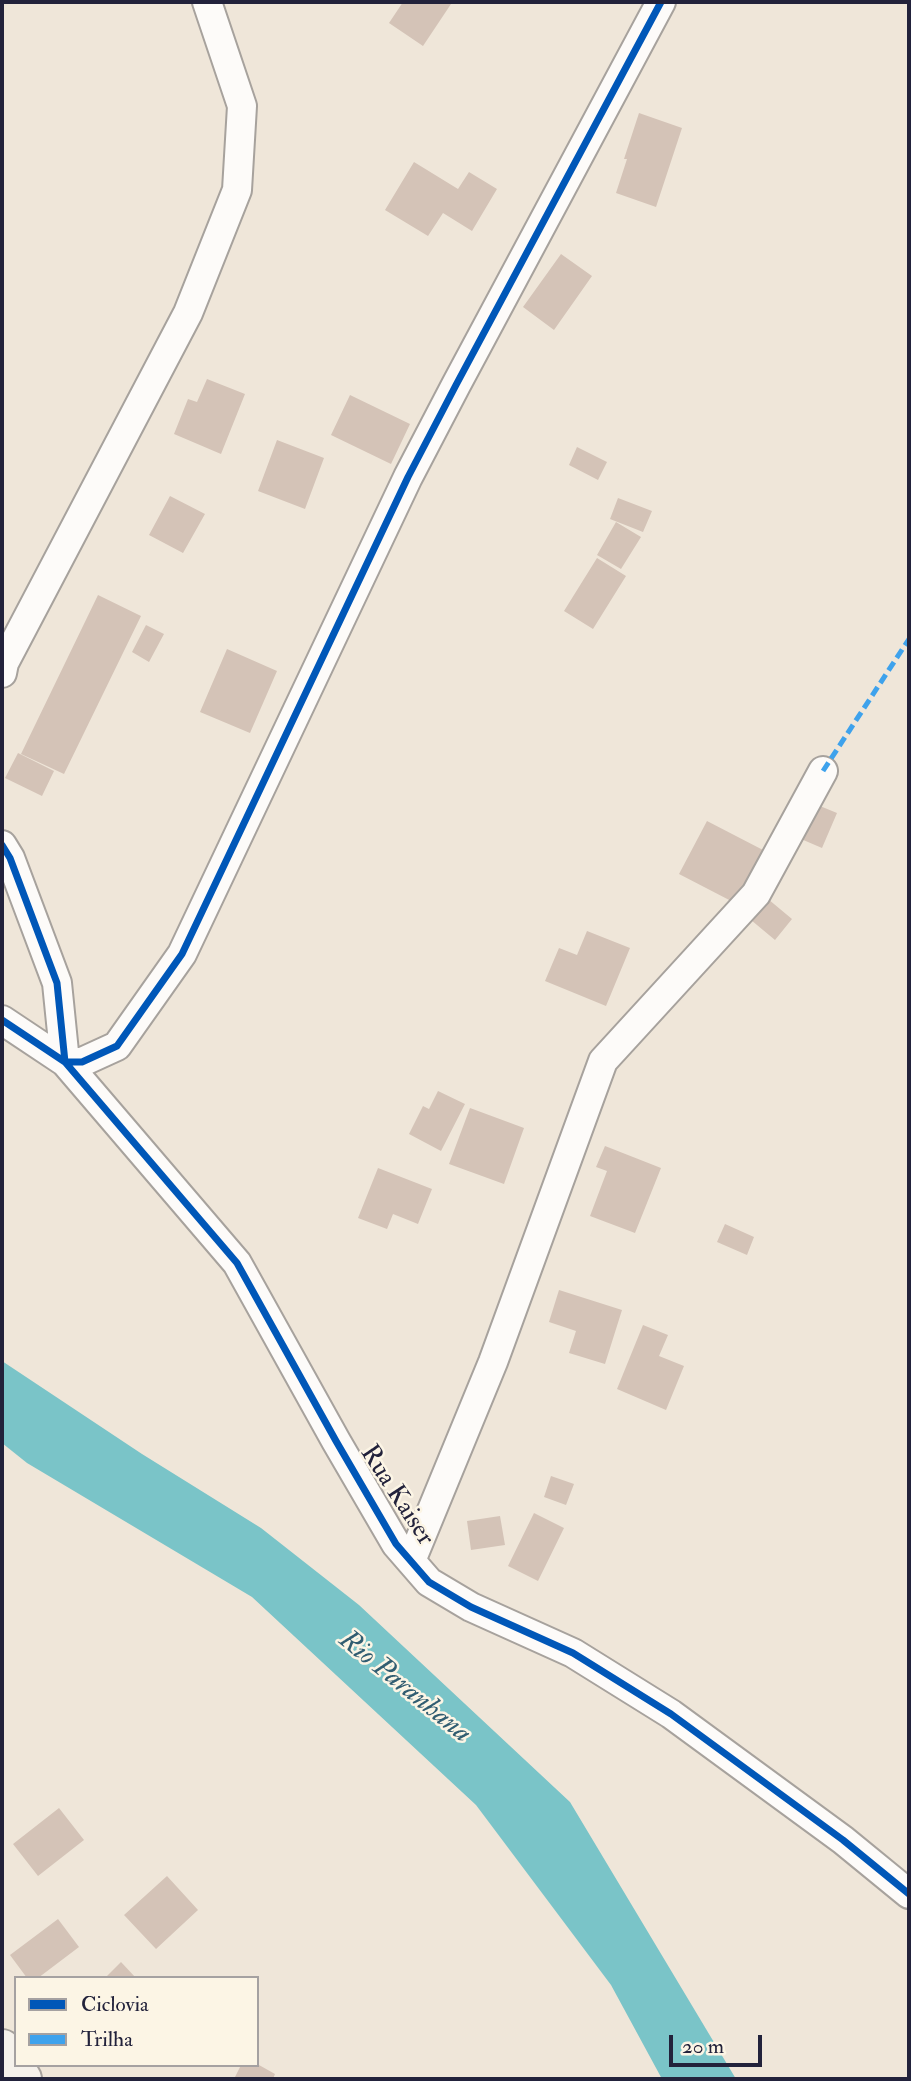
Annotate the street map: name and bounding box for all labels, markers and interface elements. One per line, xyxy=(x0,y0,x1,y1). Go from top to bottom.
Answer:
street label: Rua Kaiser xyxy=(352,1440,440,1552)
water label: Rio Paranhana xyxy=(331,1625,477,1751)
legend xyxy=(14,1976,259,2067)
text: Ciclovia xyxy=(81,1991,149,2018)
scale bar xyxy=(673,2022,766,2066)
text: Trilha xyxy=(81,2026,133,2053)
text: 20 m xyxy=(682,2033,724,2060)

